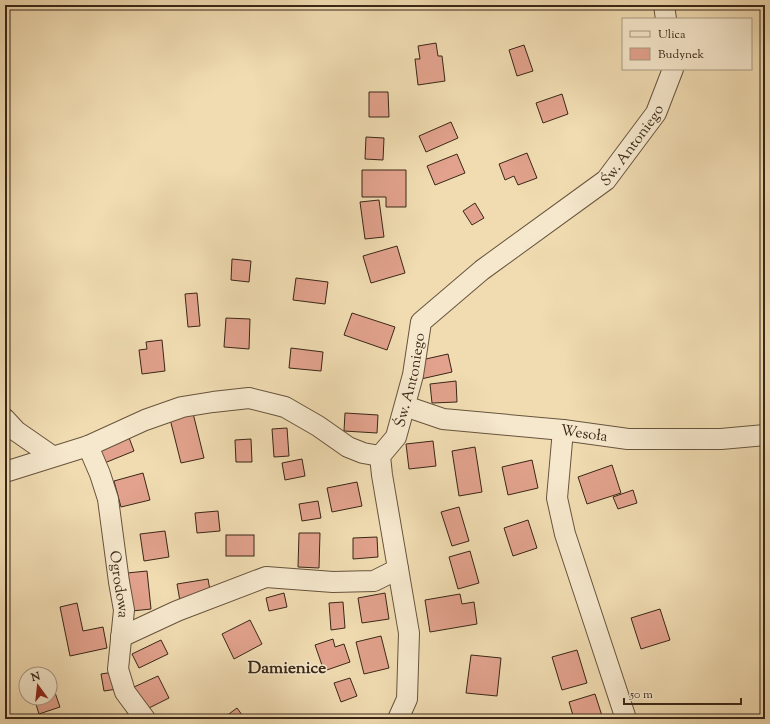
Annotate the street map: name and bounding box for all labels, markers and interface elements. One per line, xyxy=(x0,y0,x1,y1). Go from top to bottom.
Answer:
legend xyxy=(622,18,752,70)
text: Ulica xyxy=(658,26,686,44)
text: Budynek xyxy=(658,46,705,64)
street label: Św. Antoniego xyxy=(596,102,670,192)
street label: Św. Antoniego xyxy=(388,332,431,430)
street label: Wesoła xyxy=(559,421,609,448)
street label: Ogrodowa xyxy=(103,550,133,619)
district label: Damienice xyxy=(248,657,326,681)
north arrow xyxy=(18,666,58,706)
text: N xyxy=(28,668,42,686)
scale bar xyxy=(624,680,741,706)
text: 50 m xyxy=(629,686,653,704)

